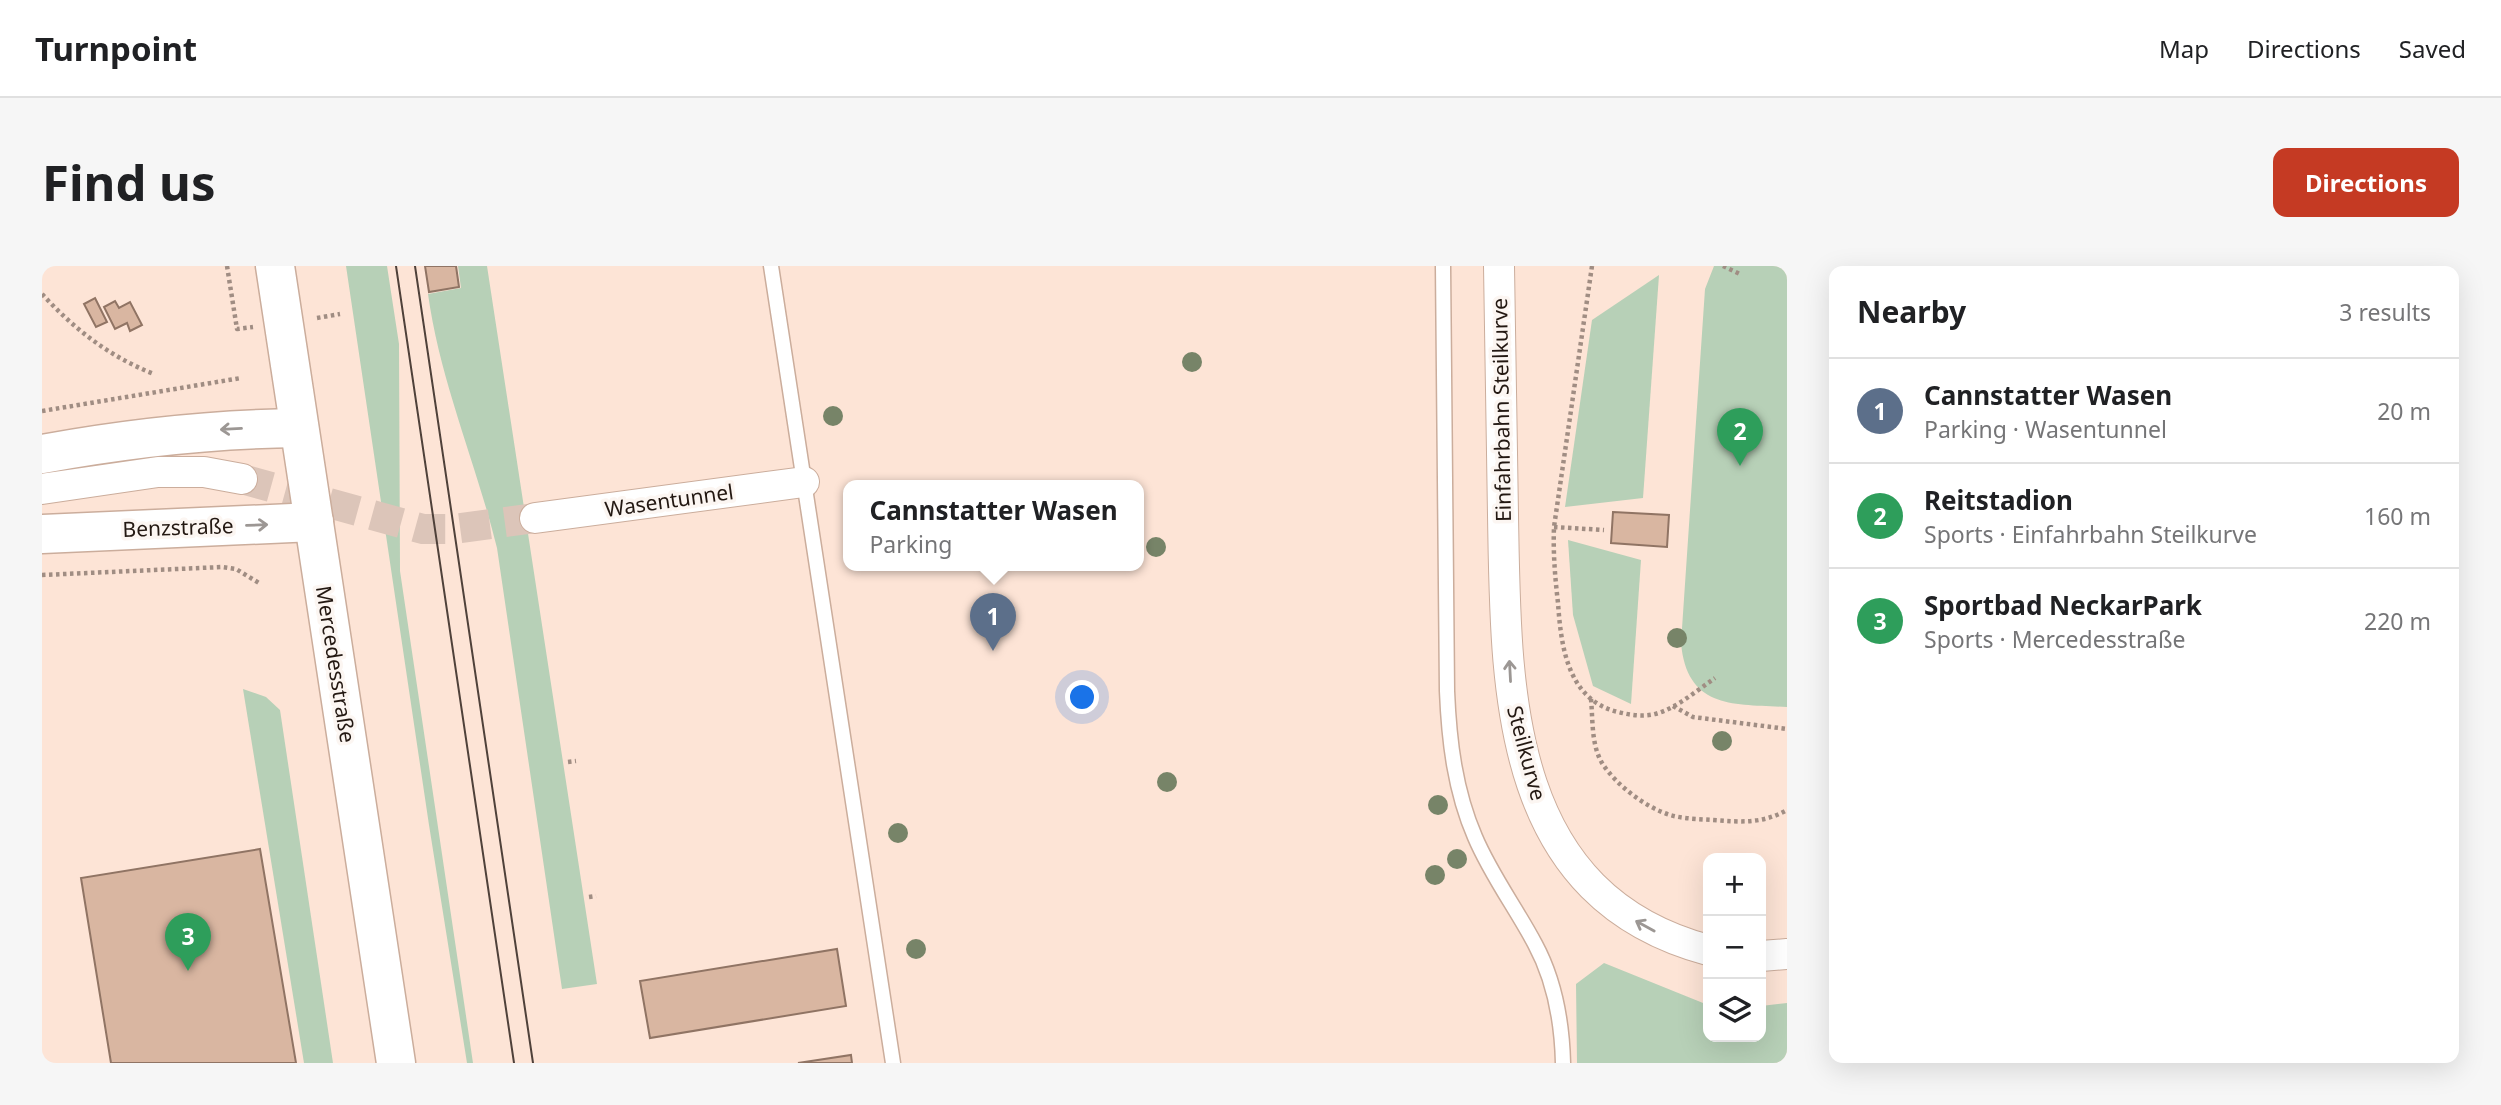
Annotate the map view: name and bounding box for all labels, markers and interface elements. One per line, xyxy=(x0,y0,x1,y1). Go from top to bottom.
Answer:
text: Turnpoint xyxy=(35,26,197,71)
text: Map xyxy=(2159,32,2209,65)
text: Directions xyxy=(2247,32,2361,65)
text: Saved xyxy=(2399,32,2466,65)
button: Directions xyxy=(2273,148,2459,217)
text: Find us xyxy=(42,149,216,215)
text: Nearby xyxy=(1857,291,1966,332)
text: 3 results xyxy=(2339,296,2431,328)
street label: Einfahrbahn Steilkurve xyxy=(1485,298,1517,522)
text: Cannstatter Wasen xyxy=(1924,377,2172,413)
text: 1 xyxy=(1873,395,1887,427)
text: 20 m xyxy=(2377,395,2431,427)
pin: 2 xyxy=(1717,408,1763,466)
text: Parking · Wasentunnel xyxy=(1924,413,2167,445)
one-way arrow xyxy=(220,423,243,436)
street label: Wasentunnel xyxy=(603,477,735,523)
popup xyxy=(843,480,1144,571)
text: Reitstadion xyxy=(1924,482,2073,518)
text: Cannstatter Wasen xyxy=(869,492,1118,528)
text: 2 xyxy=(1873,500,1887,532)
text: 160 m xyxy=(2364,500,2431,532)
street label: Benzstraße xyxy=(122,511,234,543)
one-way arrow xyxy=(245,518,268,531)
text: Sports · Einfahrbahn Steilkurve xyxy=(1924,518,2257,550)
text: Parking xyxy=(869,528,952,560)
street label: Mercedesstraße xyxy=(310,583,362,745)
text: Sportbad NeckarPark xyxy=(1924,587,2202,623)
pin: 1 xyxy=(970,593,1016,651)
text: 3 xyxy=(1873,605,1887,637)
text: 220 m xyxy=(2364,605,2431,637)
text: Sports · Mercedesstraße xyxy=(1924,623,2185,655)
one-way arrow xyxy=(1503,661,1516,683)
your location xyxy=(1065,680,1099,714)
street label: Steilkurve xyxy=(1501,702,1553,804)
map controls xyxy=(1703,853,1766,1042)
button: + xyxy=(1703,853,1766,916)
pin: 3 xyxy=(165,913,211,971)
button: − xyxy=(1703,916,1766,979)
one-way arrow xyxy=(1635,918,1656,932)
button: layers xyxy=(1703,979,1766,1042)

